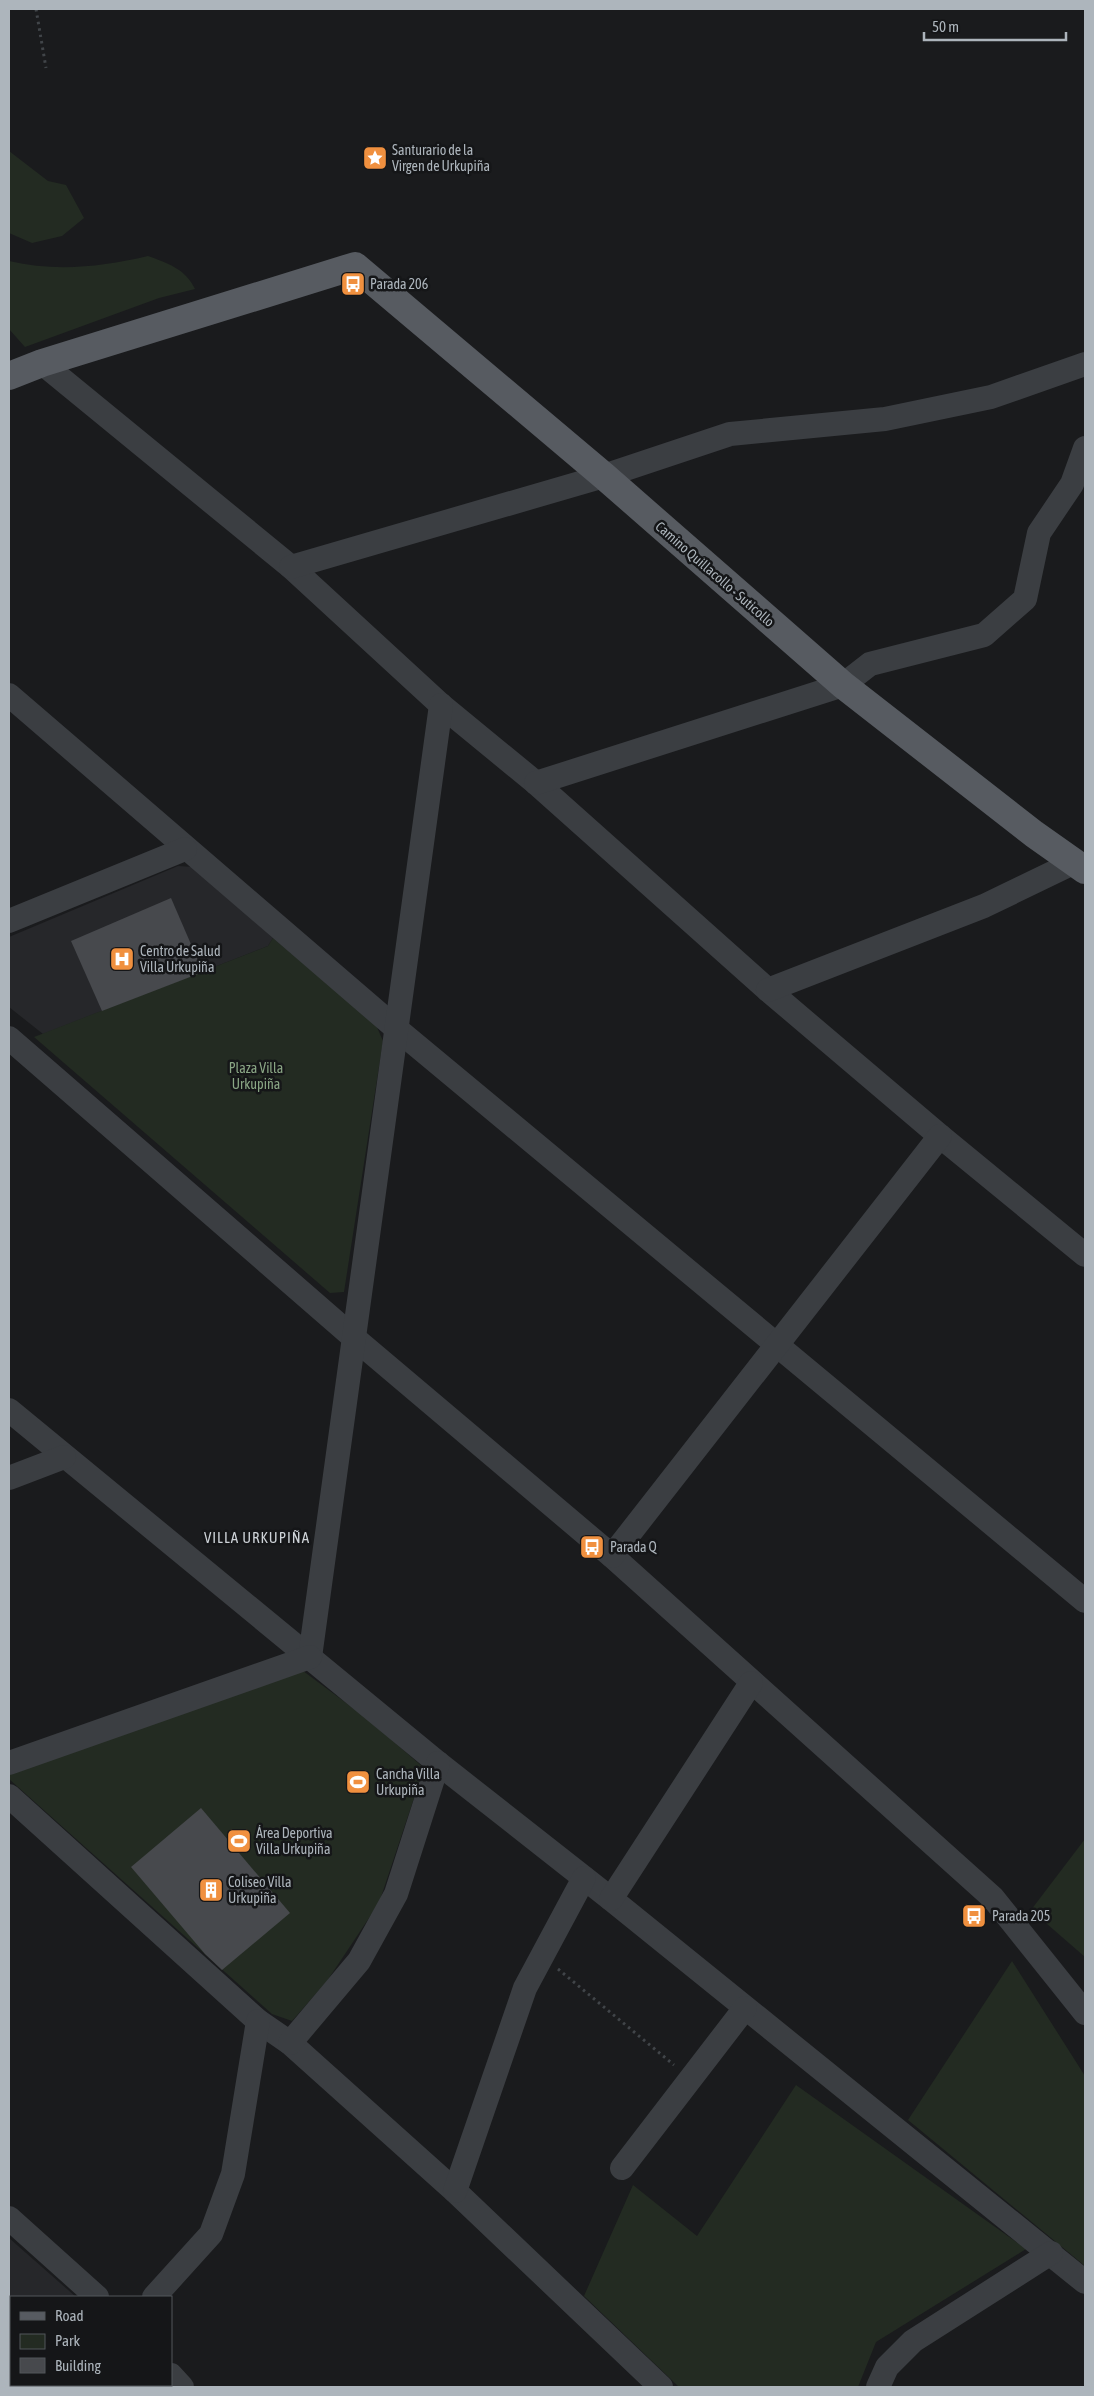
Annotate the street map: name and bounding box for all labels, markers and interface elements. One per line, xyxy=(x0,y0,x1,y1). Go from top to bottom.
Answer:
scale bar xyxy=(924,10,1066,42)
text: 50 m xyxy=(932,18,959,35)
place label: Santurario de la Virgen de Urkupiña xyxy=(392,142,490,174)
place icon: Santurario de la Virgen de Urkupiña xyxy=(362,145,388,171)
bus stop icon: Parada 206 xyxy=(340,271,366,297)
place label: Parada 206 xyxy=(370,276,429,292)
street label: Camino Quillacollo - Suticollo xyxy=(652,518,778,630)
place label: Centro de Salud Villa Urkupiña xyxy=(140,943,221,975)
hospital icon: Centro de Salud Villa Urkupiña xyxy=(109,946,135,972)
park label: Plaza Villa Urkupiña xyxy=(229,1060,283,1092)
district label: VILLA URKUPIÑA xyxy=(204,1529,310,1546)
bus stop icon: Parada Q xyxy=(579,1534,605,1560)
place label: Parada Q xyxy=(610,1539,658,1555)
place label: Cancha Villa Urkupiña xyxy=(376,1766,440,1798)
sports icon: Cancha Villa Urkupiña xyxy=(345,1769,371,1795)
place label: Área Deportiva Villa Urkupiña xyxy=(256,1825,333,1857)
sports icon: Área Deportiva Villa Urkupiña xyxy=(226,1828,252,1854)
place label: Coliseo Villa Urkupiña xyxy=(228,1874,292,1906)
building icon: Coliseo Villa Urkupiña xyxy=(198,1877,224,1903)
bus stop icon: Parada 205 xyxy=(961,1903,987,1929)
place label: Parada 205 xyxy=(992,1908,1050,1924)
legend xyxy=(10,2296,172,2386)
text: Road xyxy=(55,2307,84,2324)
text: Park xyxy=(55,2332,80,2349)
text: Building xyxy=(55,2357,101,2374)

